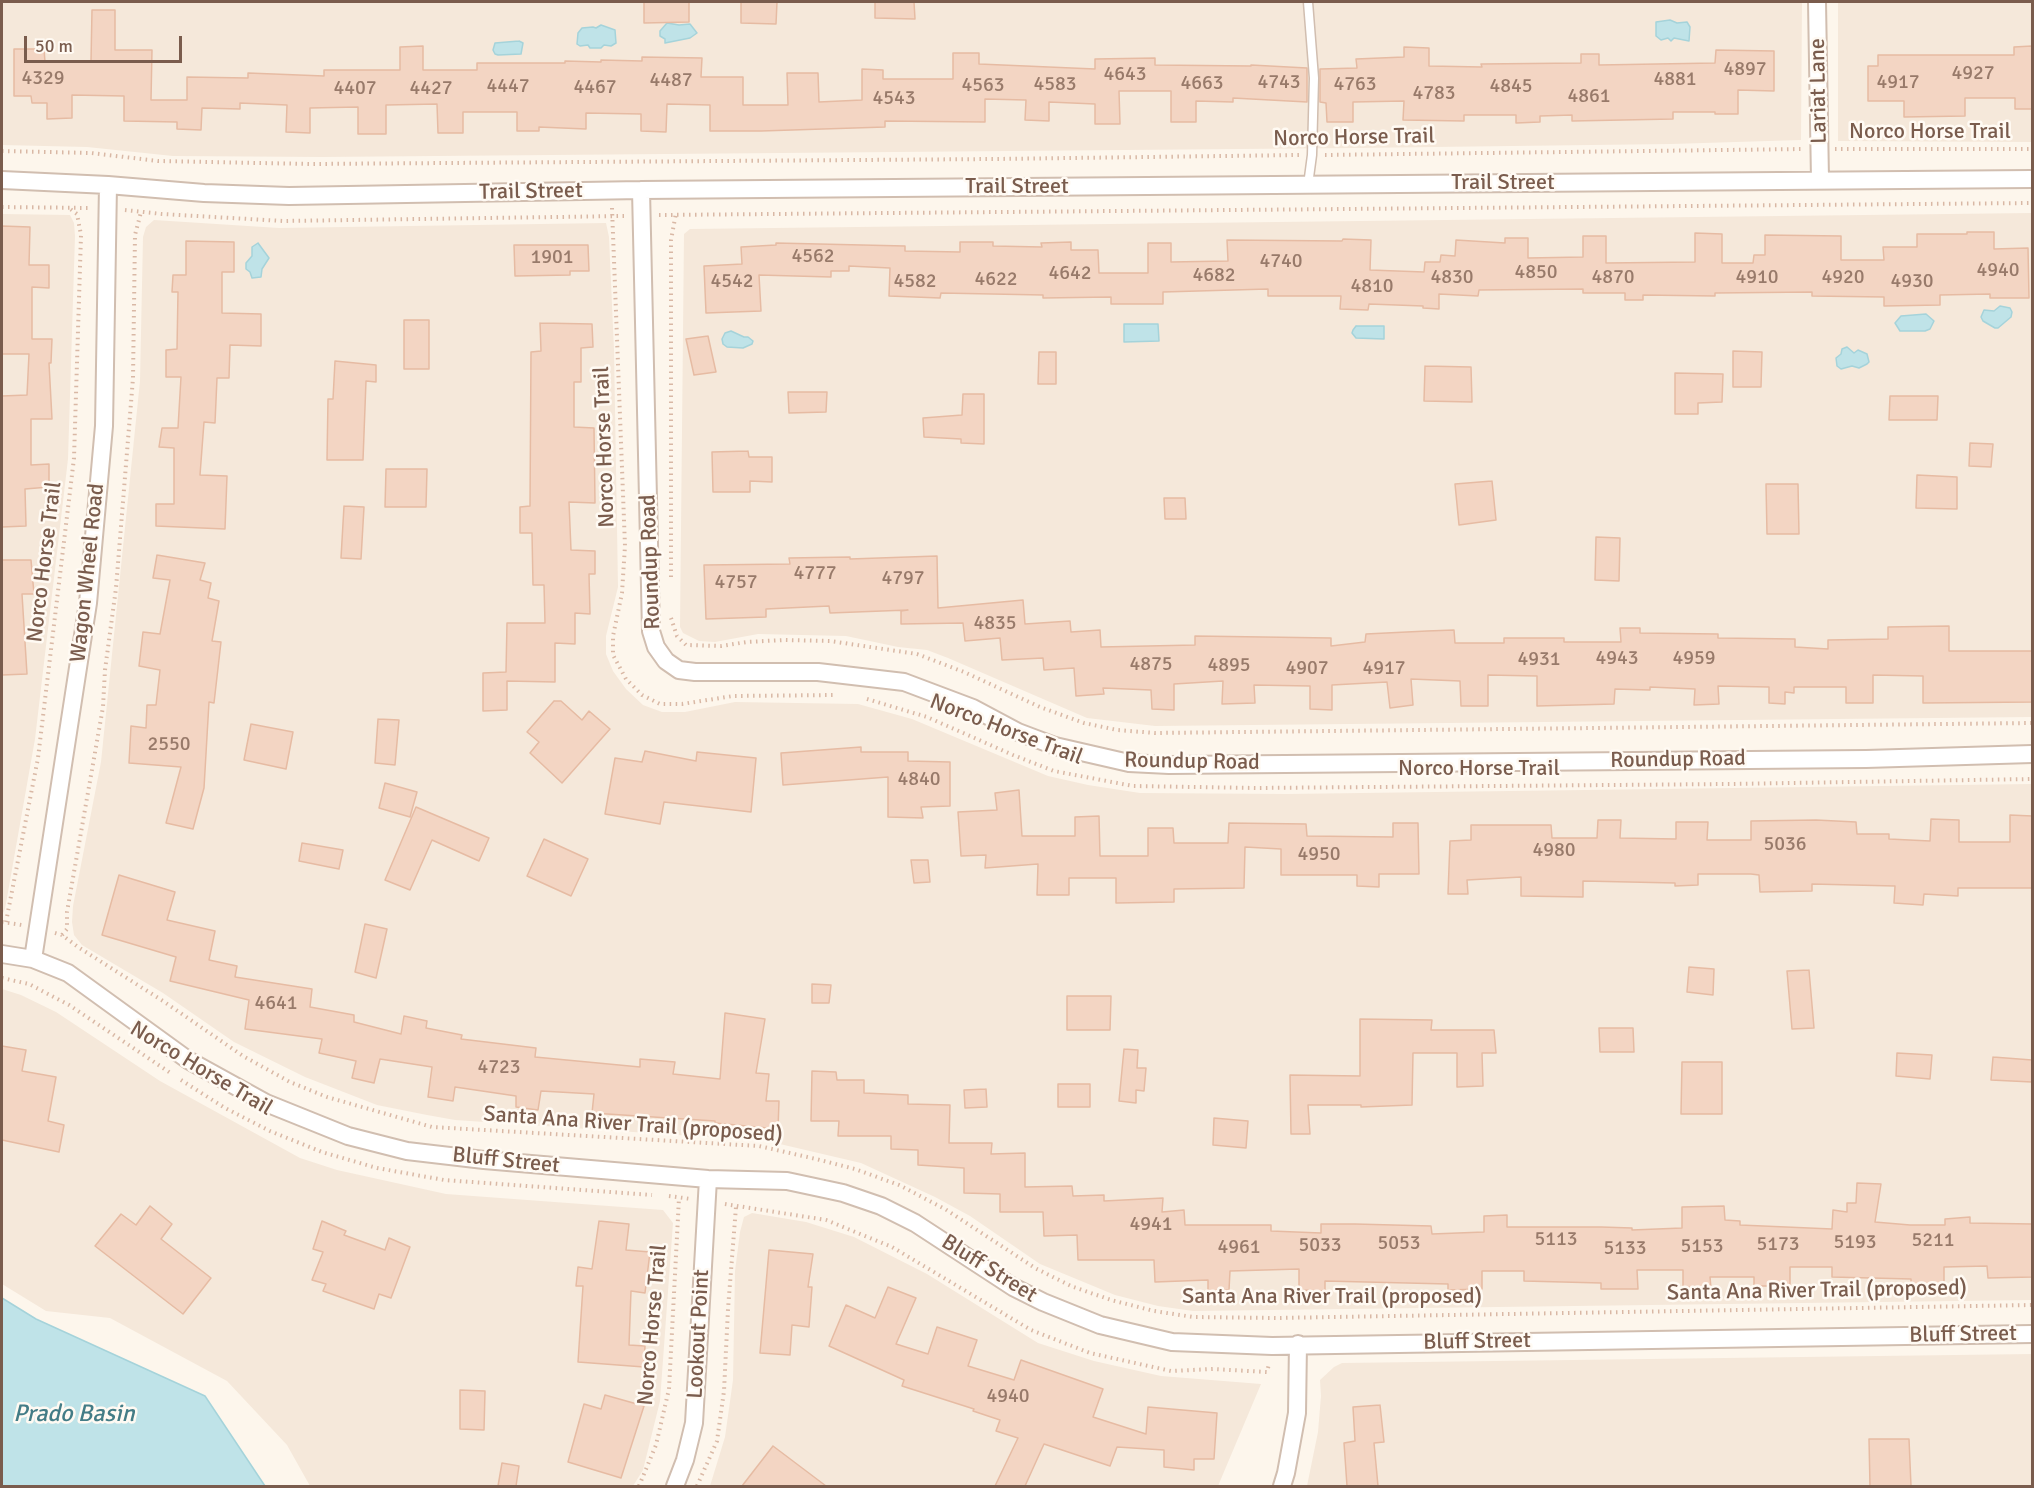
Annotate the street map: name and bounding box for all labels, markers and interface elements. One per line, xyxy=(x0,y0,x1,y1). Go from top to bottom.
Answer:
scale bar xyxy=(27,24,184,62)
text: 50 m xyxy=(35,35,73,57)
street label: Lariat Lane xyxy=(1805,38,1833,144)
house number: 4897 xyxy=(1723,58,1767,82)
house number: 4927 xyxy=(1951,62,1995,86)
house number: 4643 xyxy=(1103,63,1147,87)
house number: 4329 xyxy=(21,67,65,91)
house number: 4881 xyxy=(1653,68,1697,92)
house number: 4487 xyxy=(649,69,693,93)
house number: 4743 xyxy=(1257,71,1301,95)
house number: 4917 xyxy=(1876,71,1920,95)
house number: 4663 xyxy=(1180,72,1224,96)
house number: 4583 xyxy=(1033,73,1077,97)
house number: 4763 xyxy=(1333,73,1377,97)
house number: 4563 xyxy=(961,74,1005,98)
house number: 4447 xyxy=(486,75,530,99)
house number: 4845 xyxy=(1489,75,1533,99)
house number: 4467 xyxy=(573,76,617,100)
house number: 4407 xyxy=(333,77,377,101)
house number: 4427 xyxy=(409,77,453,101)
house number: 4783 xyxy=(1412,82,1456,106)
house number: 4861 xyxy=(1567,85,1611,109)
house number: 4543 xyxy=(872,87,916,111)
street label: Norco Horse Trail xyxy=(1849,119,2011,145)
street label: Norco Horse Trail xyxy=(1273,123,1435,153)
street label: Trail Street xyxy=(1451,170,1555,196)
street label: Trail Street xyxy=(965,174,1069,200)
street label: Trail Street xyxy=(479,178,583,206)
house number: 4562 xyxy=(791,245,835,269)
house number: 1901 xyxy=(530,246,574,270)
house number: 4740 xyxy=(1259,250,1303,274)
house number: 4940 xyxy=(1976,259,2020,283)
house number: 4850 xyxy=(1514,261,1558,285)
house number: 4642 xyxy=(1048,262,1092,286)
house number: 4682 xyxy=(1192,264,1236,288)
house number: 4830 xyxy=(1430,266,1474,290)
house number: 4870 xyxy=(1591,266,1635,290)
house number: 4910 xyxy=(1735,266,1779,290)
house number: 4920 xyxy=(1821,266,1865,290)
house number: 4622 xyxy=(974,268,1018,292)
house number: 4542 xyxy=(710,270,754,294)
house number: 4582 xyxy=(893,270,937,294)
house number: 4930 xyxy=(1890,270,1934,294)
house number: 4810 xyxy=(1350,275,1394,299)
street label: Norco Horse Trail xyxy=(589,366,621,528)
street label: Norco Horse Trail xyxy=(22,480,68,644)
street label: Wagon Wheel Road xyxy=(65,482,111,664)
street label: Roundup Road xyxy=(635,494,667,630)
house number: 4777 xyxy=(793,562,837,586)
house number: 4797 xyxy=(881,567,925,591)
house number: 4757 xyxy=(714,571,758,595)
house number: 4835 xyxy=(973,612,1017,636)
house number: 4943 xyxy=(1595,647,1639,671)
house number: 4959 xyxy=(1672,647,1716,671)
house number: 4931 xyxy=(1517,648,1561,672)
house number: 4875 xyxy=(1129,653,1173,677)
house number: 4895 xyxy=(1207,654,1251,678)
house number: 4907 xyxy=(1285,657,1329,681)
house number: 4917 xyxy=(1362,657,1406,681)
street label: Norco Horse Trail xyxy=(926,689,1086,771)
house number: 2550 xyxy=(147,733,191,757)
street label: Roundup Road xyxy=(1610,746,1746,774)
street label: Roundup Road xyxy=(1124,748,1260,776)
street label: Norco Horse Trail xyxy=(1398,756,1560,782)
house number: 4840 xyxy=(897,768,941,792)
house number: 5036 xyxy=(1763,833,1807,857)
house number: 4980 xyxy=(1532,839,1576,863)
house number: 4950 xyxy=(1297,843,1341,867)
house number: 4641 xyxy=(254,992,298,1016)
street label: Norco Horse Trail xyxy=(125,1016,277,1122)
house number: 4723 xyxy=(477,1056,521,1080)
street label: Santa Ana River Trail (proposed) xyxy=(482,1101,784,1149)
street label: Bluff Street xyxy=(451,1142,561,1180)
house number: 4941 xyxy=(1129,1213,1173,1237)
house number: 5113 xyxy=(1534,1228,1578,1252)
street label: Bluff Street xyxy=(936,1229,1042,1309)
house number: 5211 xyxy=(1911,1229,1955,1253)
house number: 5193 xyxy=(1833,1231,1877,1255)
house number: 5053 xyxy=(1377,1232,1421,1256)
house number: 5173 xyxy=(1756,1233,1800,1257)
house number: 5033 xyxy=(1298,1234,1342,1258)
house number: 5153 xyxy=(1680,1235,1724,1259)
house number: 4961 xyxy=(1217,1236,1261,1260)
house number: 5133 xyxy=(1603,1237,1647,1261)
street label: Norco Horse Trail xyxy=(633,1243,673,1407)
street label: Lookout Point xyxy=(682,1269,716,1399)
street label: Santa Ana River Trail (proposed) xyxy=(1667,1275,1967,1307)
street label: Santa Ana River Trail (proposed) xyxy=(1182,1284,1482,1310)
street label: Bluff Street xyxy=(1909,1321,2017,1349)
street label: Bluff Street xyxy=(1423,1328,1531,1356)
house number: 4940 xyxy=(986,1385,1030,1409)
water label: Prado Basin xyxy=(13,1401,135,1429)

